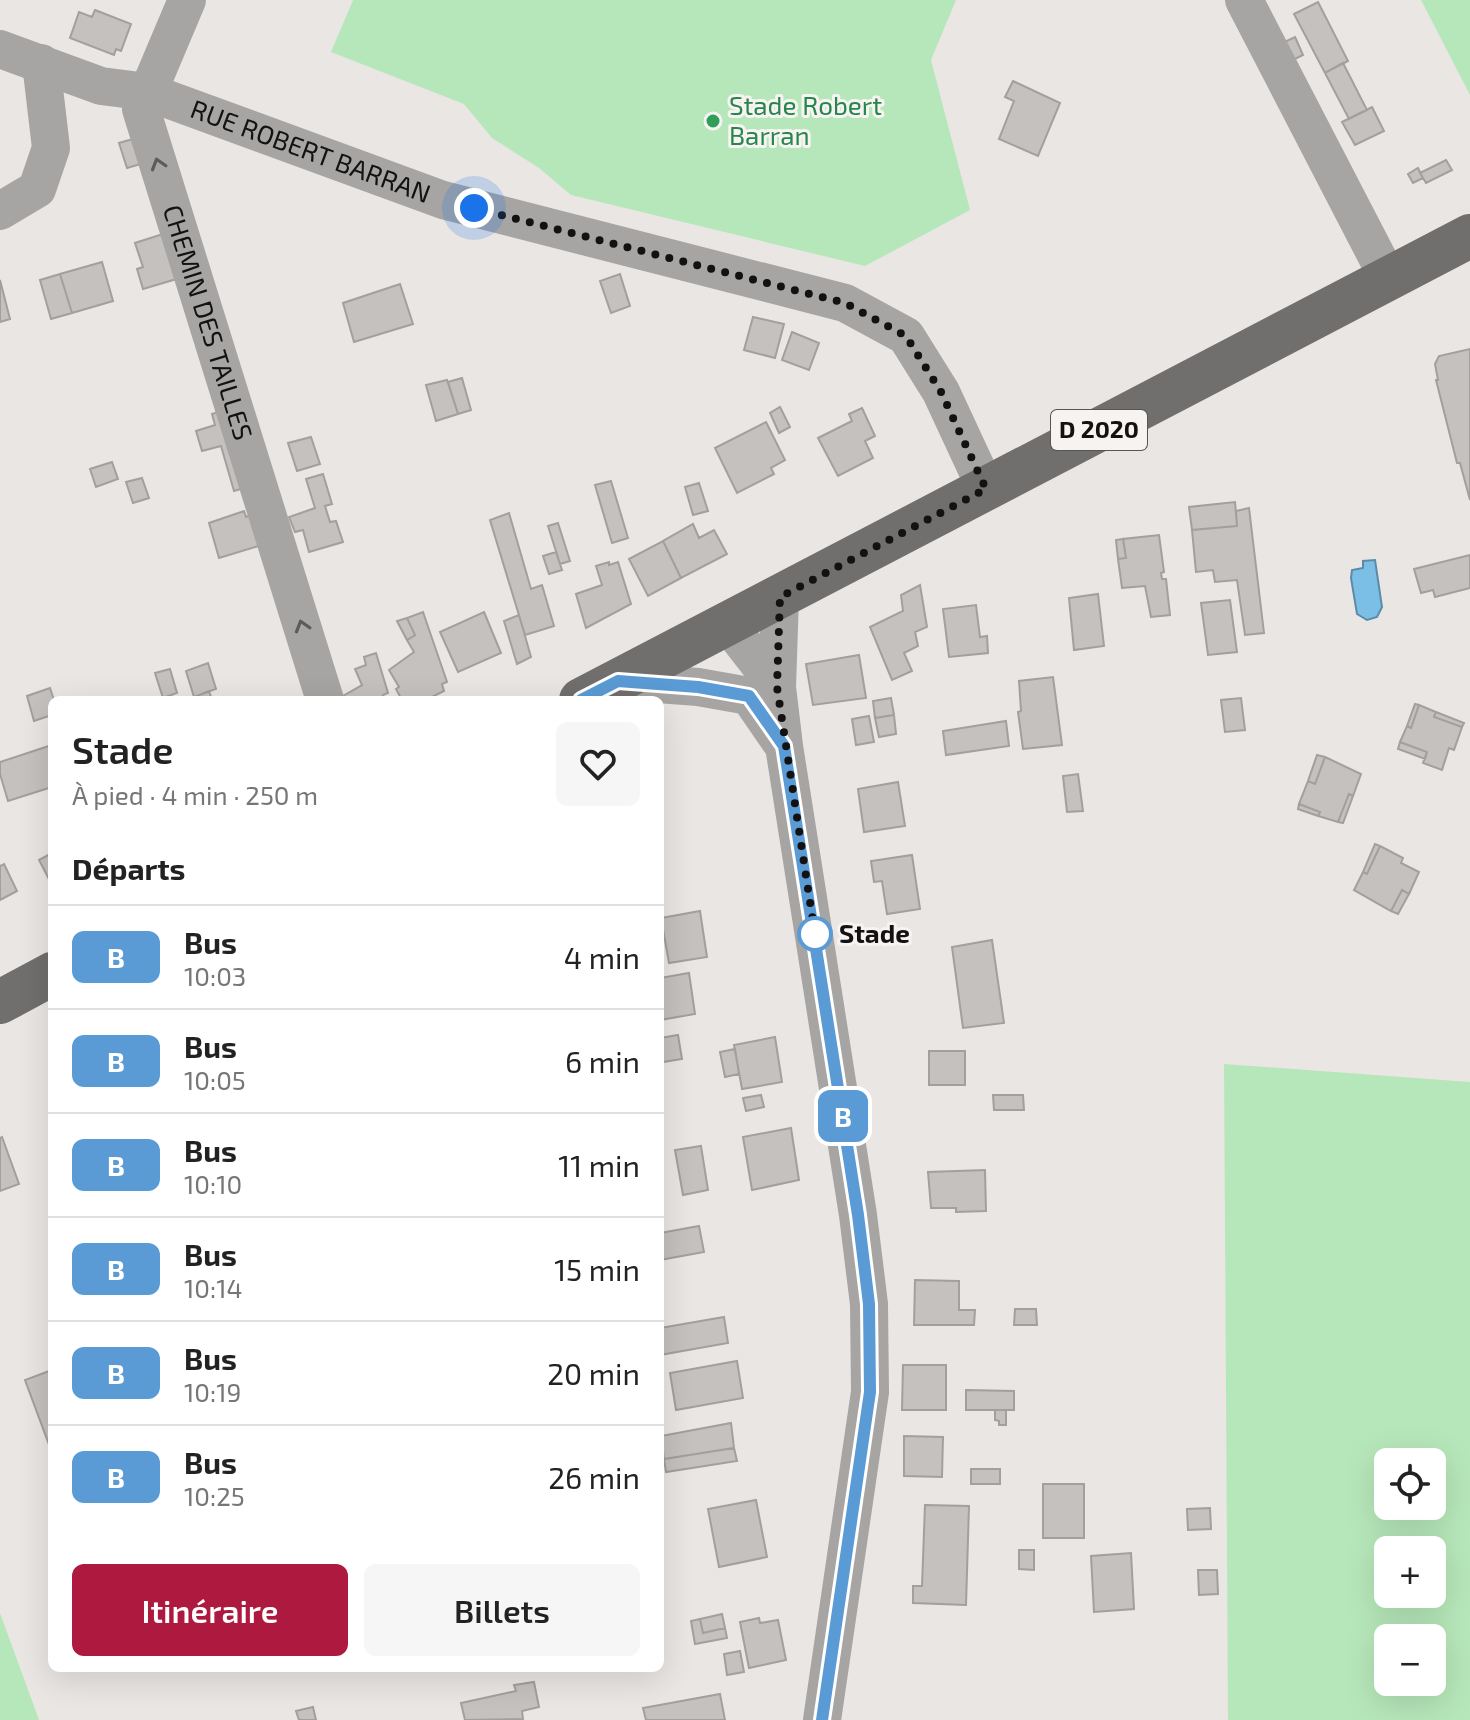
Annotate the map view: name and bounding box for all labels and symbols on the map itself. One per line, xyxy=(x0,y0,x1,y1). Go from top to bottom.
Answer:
place label: Stade Robert Barran xyxy=(729,89,882,150)
street label: RUE ROBERT BARRAN xyxy=(187,92,435,208)
marker: Stade Robert Barran xyxy=(704,112,722,130)
one-way arrow xyxy=(151,157,167,171)
your location xyxy=(454,188,494,228)
street label: CHEMIN DES TAILLES xyxy=(158,201,260,444)
road number: D 2020 xyxy=(1051,410,1147,450)
one-way arrow xyxy=(295,619,311,633)
marker: Stade xyxy=(798,917,832,951)
place label: Stade xyxy=(839,917,910,948)
line badge: B xyxy=(817,1090,869,1142)

